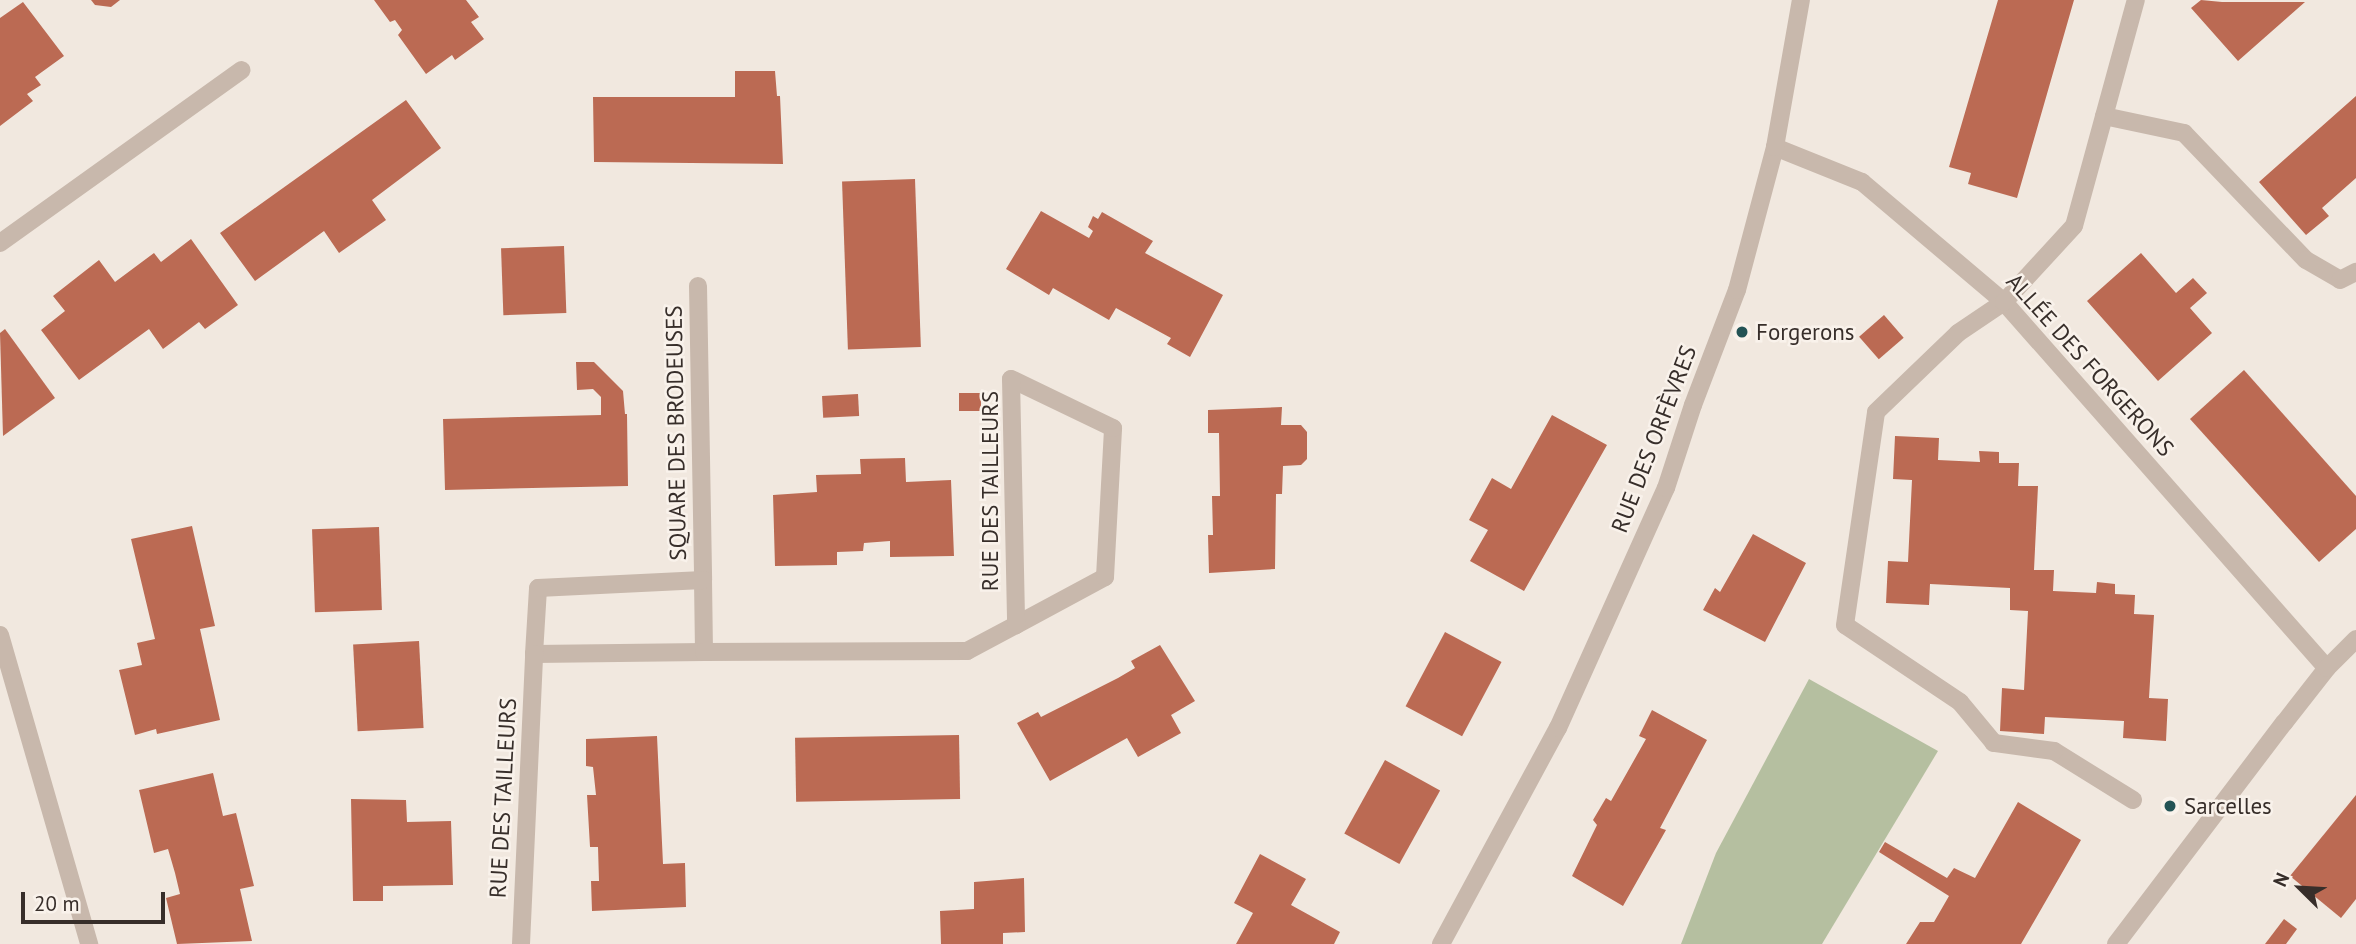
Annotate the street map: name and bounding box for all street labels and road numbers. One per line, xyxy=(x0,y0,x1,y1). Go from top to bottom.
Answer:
street label: ALLÉE DES FORGERONS xyxy=(2001,268,2179,462)
street label: SQUARE DES BRODEUSES xyxy=(660,305,692,561)
street label: RUE DES ORFÈVRES xyxy=(1606,342,1702,536)
street label: RUE DES TAILLEURS xyxy=(976,390,1004,592)
street label: RUE DES TAILLEURS xyxy=(484,697,522,899)

